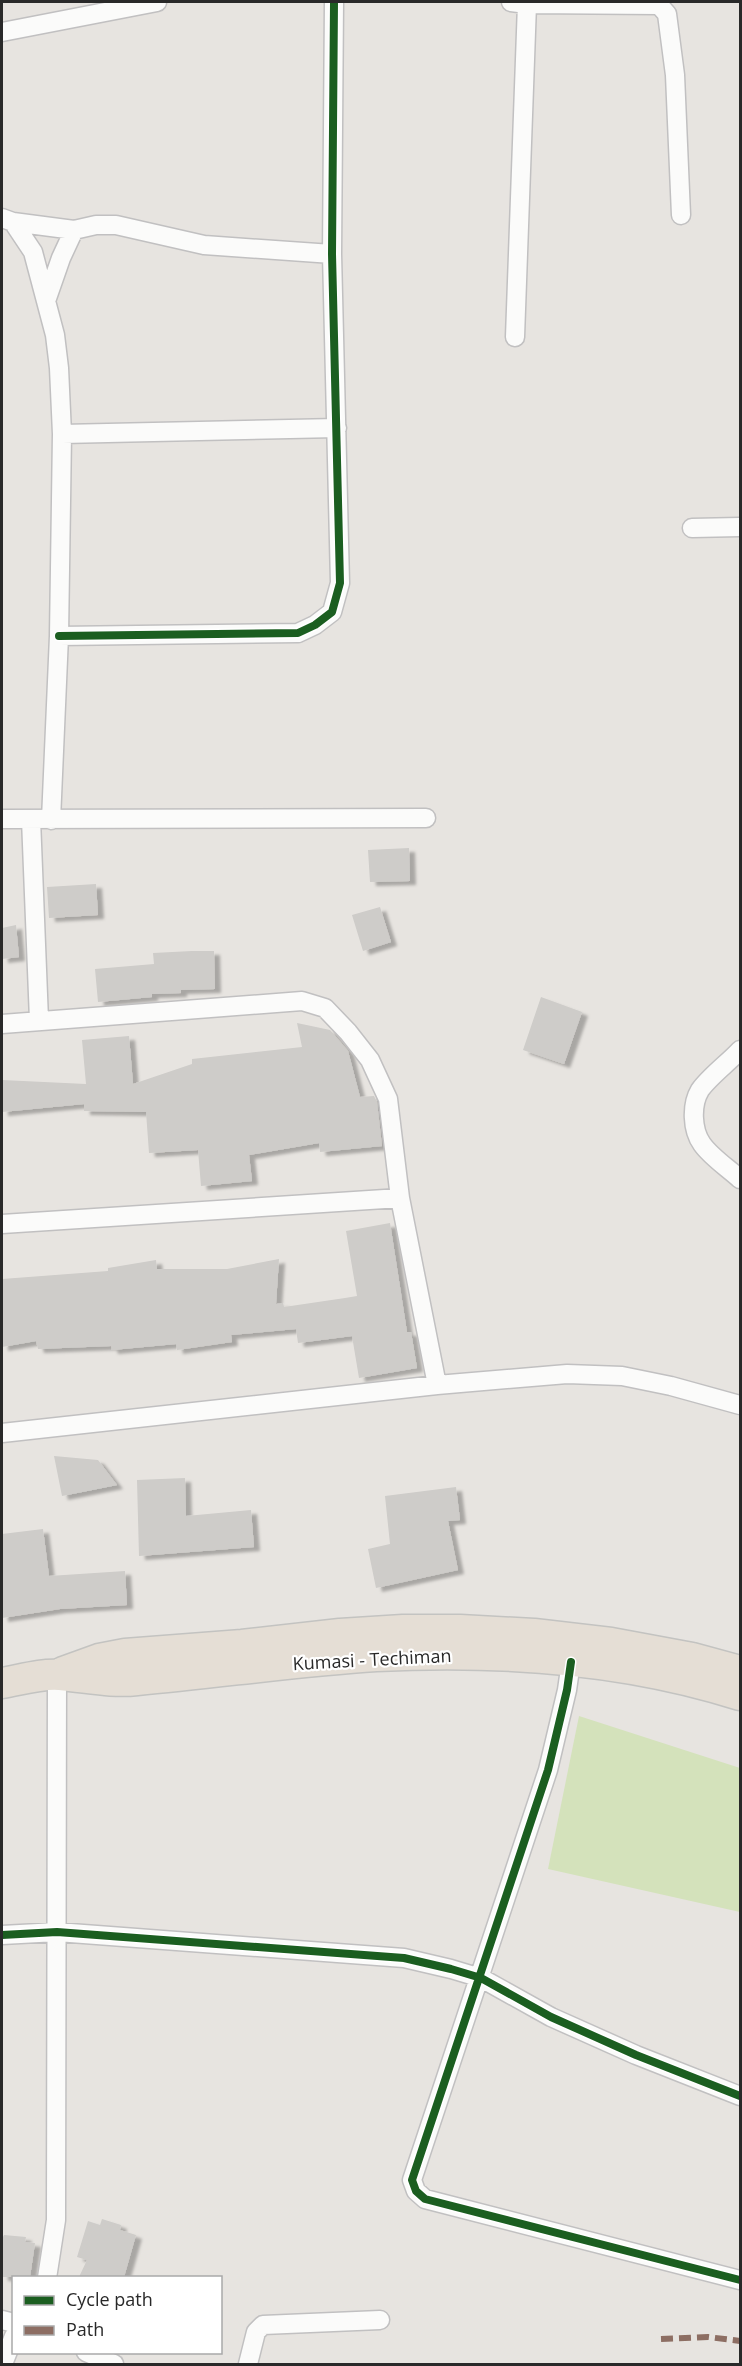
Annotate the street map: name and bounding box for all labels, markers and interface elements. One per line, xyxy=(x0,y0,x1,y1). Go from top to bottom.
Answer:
street label: Kumasi - Techiman xyxy=(292,1643,452,1675)
legend xyxy=(12,2276,222,2354)
text: Cycle path xyxy=(66,2287,153,2311)
text: Path xyxy=(66,2317,104,2341)

